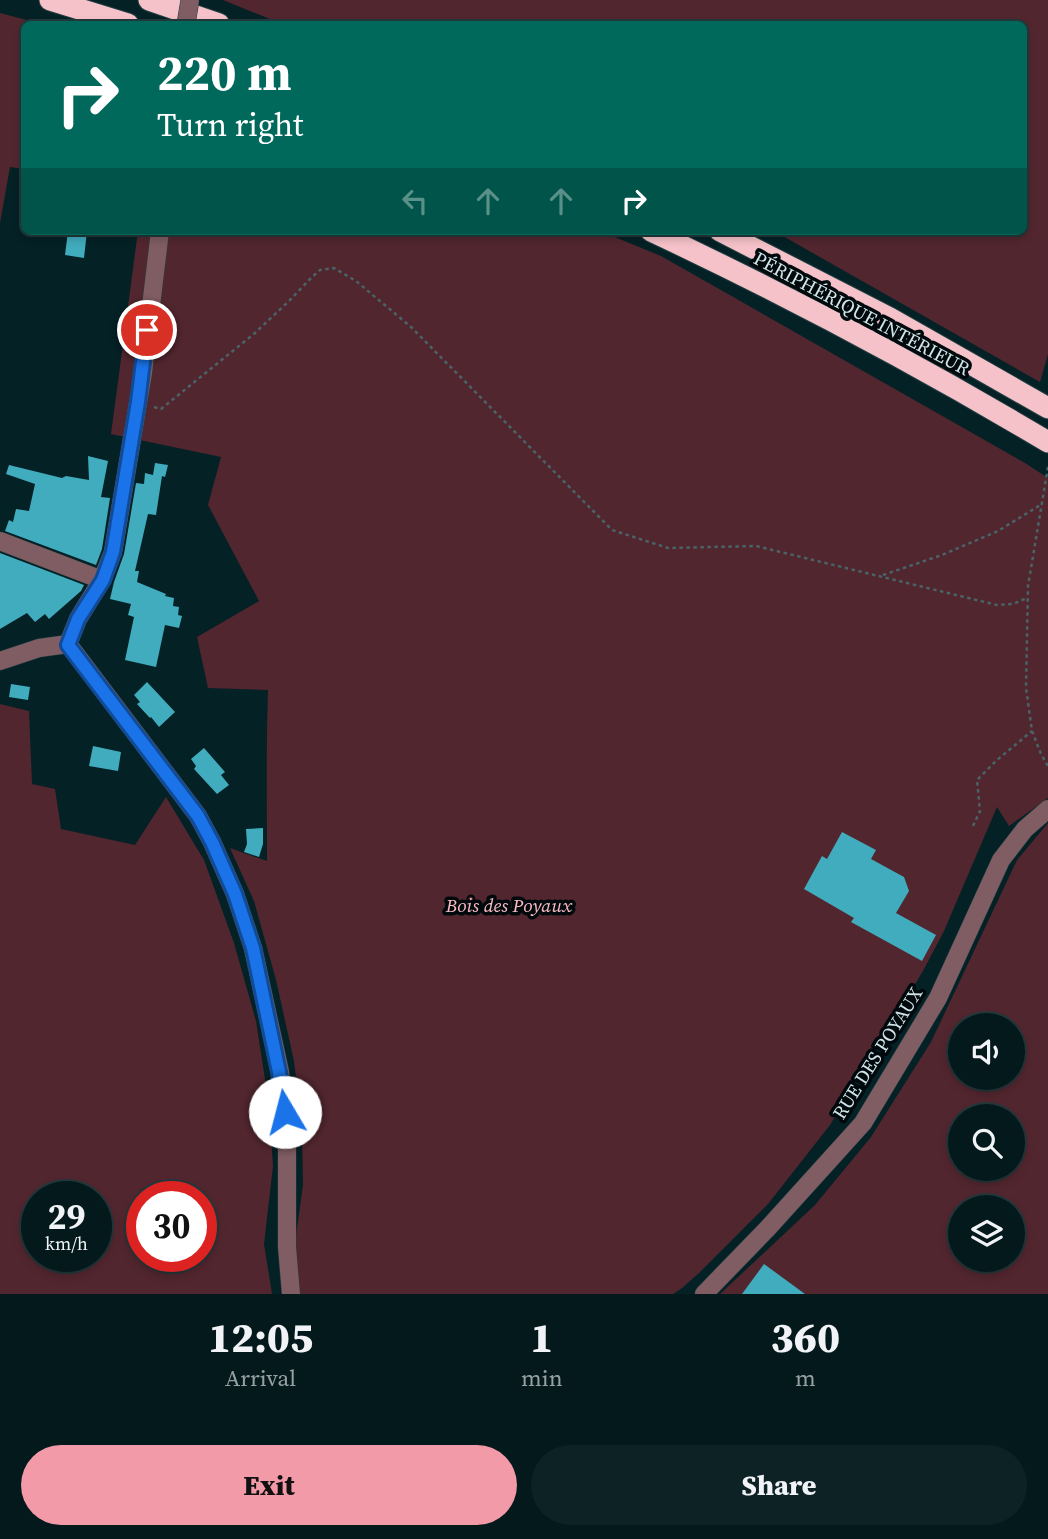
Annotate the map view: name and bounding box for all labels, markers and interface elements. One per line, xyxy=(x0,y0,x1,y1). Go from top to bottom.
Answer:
text: 220 m xyxy=(157,39,292,106)
icon: right xyxy=(42,49,133,140)
text: Turn right xyxy=(157,103,303,147)
icon: left xyxy=(396,182,434,220)
icon: ahead xyxy=(469,182,507,220)
icon: ahead xyxy=(542,182,580,220)
icon: right xyxy=(615,182,653,220)
street label: PÉRIPHÉRIQUE INTÉRIEUR xyxy=(750,245,975,381)
pin xyxy=(117,300,177,360)
icon: arrive xyxy=(128,311,166,349)
park label: Bois des Poyaux xyxy=(445,892,573,918)
street label: RUE DES POYAUX xyxy=(826,981,928,1124)
map controls xyxy=(948,1013,1025,1272)
button: sound xyxy=(948,1013,1025,1090)
position arrow xyxy=(248,1075,322,1149)
button: search xyxy=(948,1104,1025,1181)
speed limit sign: 30 xyxy=(126,1181,217,1272)
text: 29 xyxy=(48,1193,85,1241)
button: layers xyxy=(948,1195,1025,1272)
text: km/h xyxy=(45,1231,88,1256)
text: 12:05 xyxy=(208,1308,313,1366)
text: 1 xyxy=(530,1308,553,1366)
text: 360 xyxy=(771,1308,840,1366)
text: Arrival xyxy=(225,1362,296,1394)
text: min xyxy=(521,1362,563,1394)
text: m xyxy=(795,1362,816,1394)
button: Exit xyxy=(21,1445,517,1525)
button: Share xyxy=(531,1445,1027,1525)

